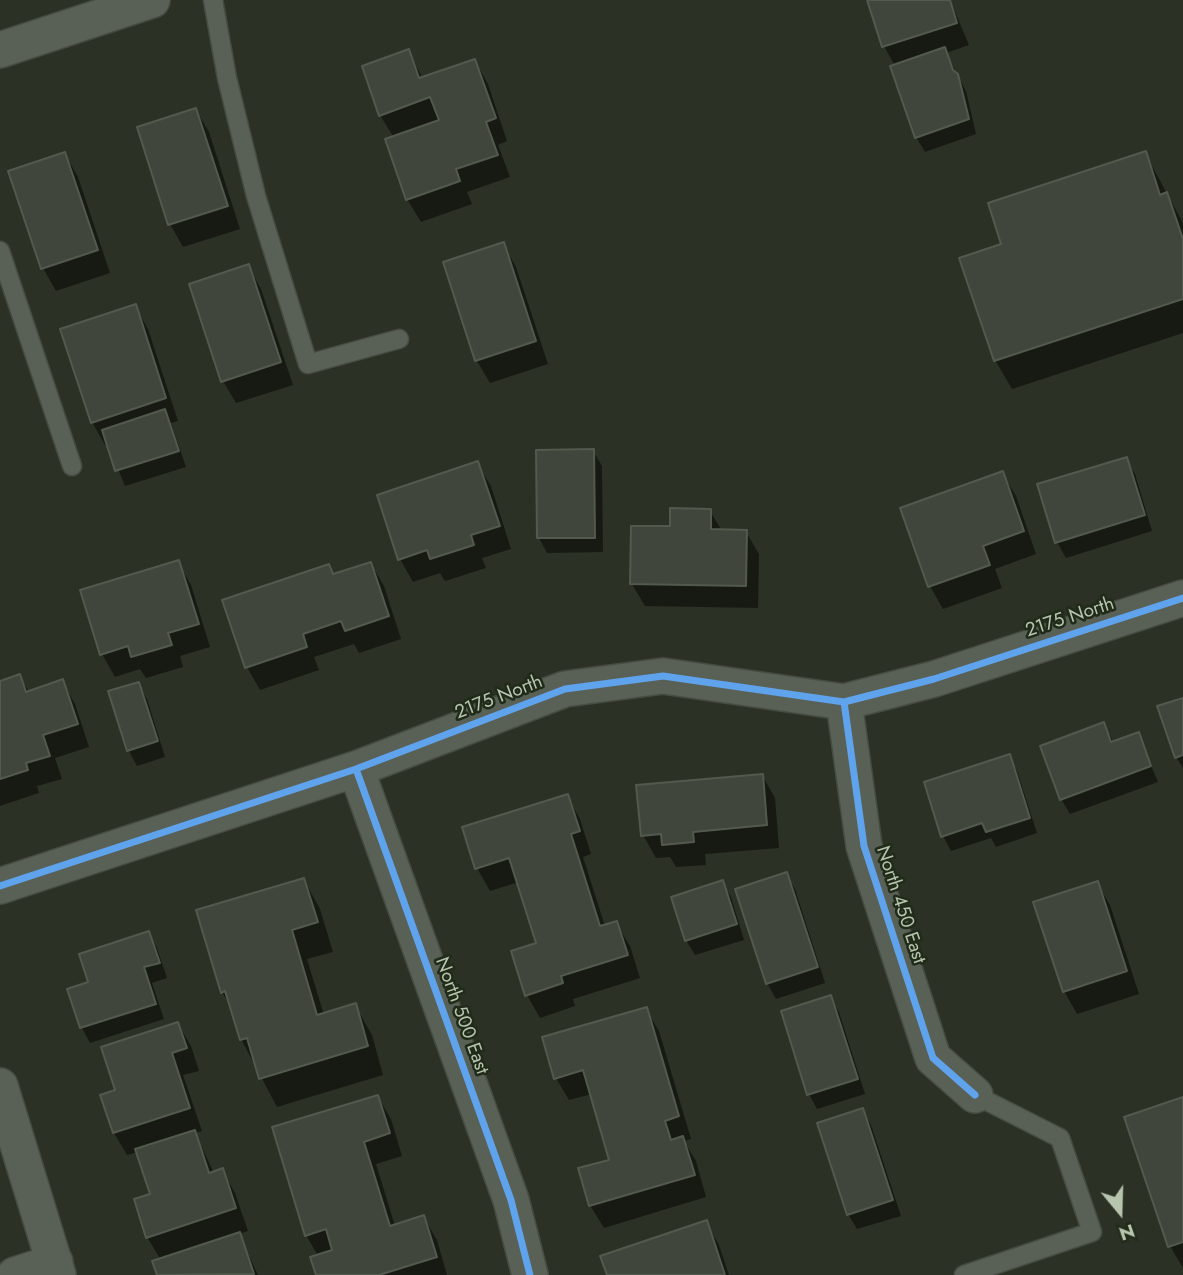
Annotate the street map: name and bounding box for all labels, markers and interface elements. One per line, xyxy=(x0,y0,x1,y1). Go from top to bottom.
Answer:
street label: 2175 North xyxy=(1023,593,1117,643)
street label: 2175 North xyxy=(452,671,546,725)
street label: North 450 East xyxy=(870,843,930,967)
street label: North 500 East xyxy=(429,954,493,1078)
north arrow xyxy=(1085,1177,1155,1247)
text: N xyxy=(1115,1217,1139,1248)

